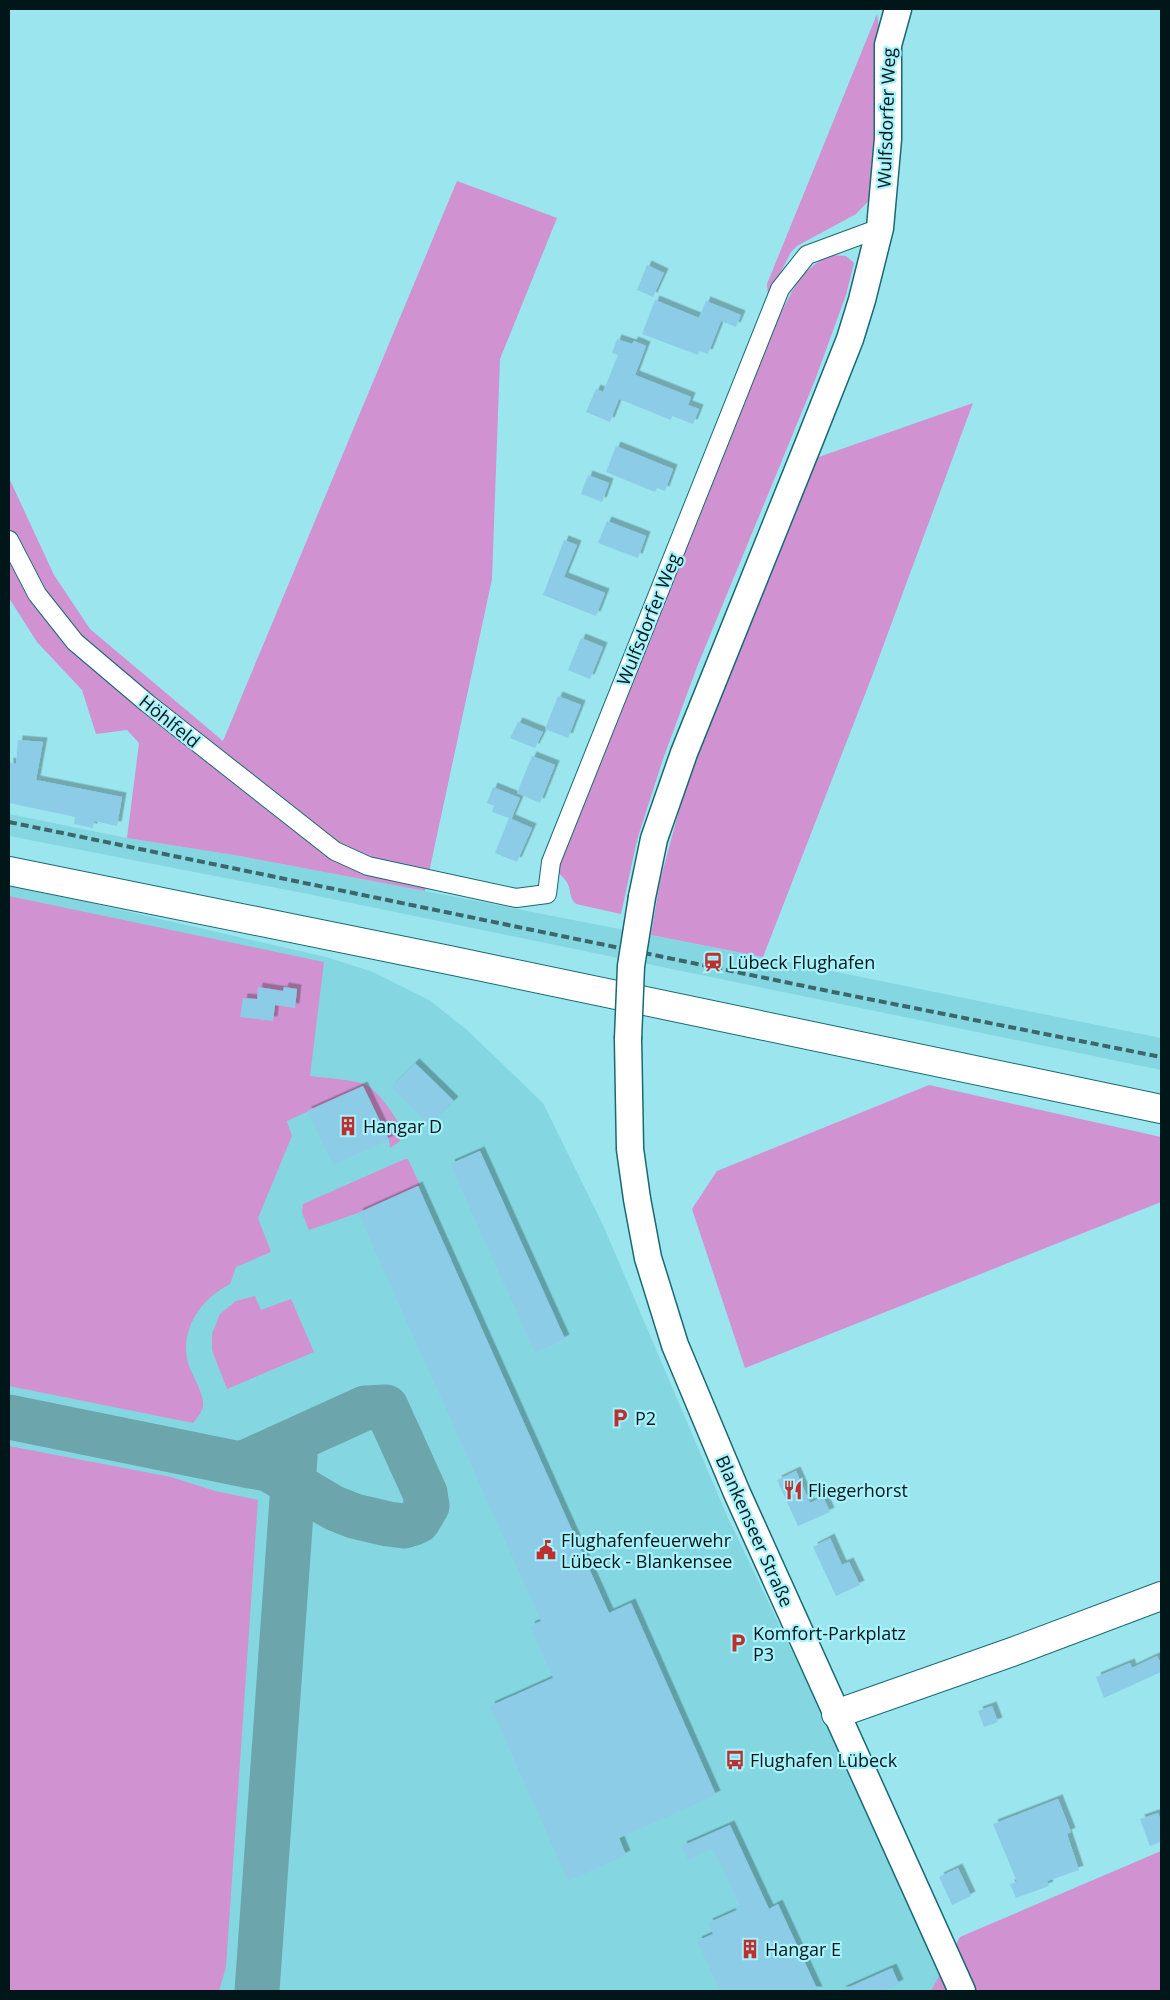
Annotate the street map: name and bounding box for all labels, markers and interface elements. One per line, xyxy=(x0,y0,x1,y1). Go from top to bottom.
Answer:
street label: Wulfsdorfer Weg xyxy=(872,47,900,189)
street label: Wulfsdorfer Weg xyxy=(611,549,686,689)
street label: Höhlfeld xyxy=(135,689,205,753)
place label: Lübeck Flughafen xyxy=(728,950,875,974)
station icon: Lübeck Flughafen xyxy=(702,951,724,973)
place label: Hangar D xyxy=(363,1114,442,1138)
building icon: Hangar D xyxy=(337,1115,359,1137)
place label: P2 xyxy=(635,1406,656,1430)
parking icon: P2 xyxy=(609,1407,631,1429)
street label: Blankenseer Straße xyxy=(711,1451,799,1611)
place label: Fliegerhorst xyxy=(808,1478,908,1502)
restaurant icon: Fliegerhorst xyxy=(782,1479,804,1501)
place label: Flughafenfeuerwehr Lübeck - Blankensee xyxy=(561,1528,732,1573)
public building icon: Flughafenfeuerwehr Lübeck - Blankensee xyxy=(535,1539,557,1561)
place label: Komfort-Parkplatz P3 xyxy=(753,1621,906,1666)
parking icon: Komfort-Parkplatz P3 xyxy=(727,1632,749,1654)
place label: Flughafen Lübeck xyxy=(750,1748,898,1772)
bus stop icon: Flughafen Lübeck xyxy=(724,1749,746,1771)
place label: Hangar E xyxy=(765,1937,841,1961)
building icon: Hangar E xyxy=(739,1938,761,1960)

